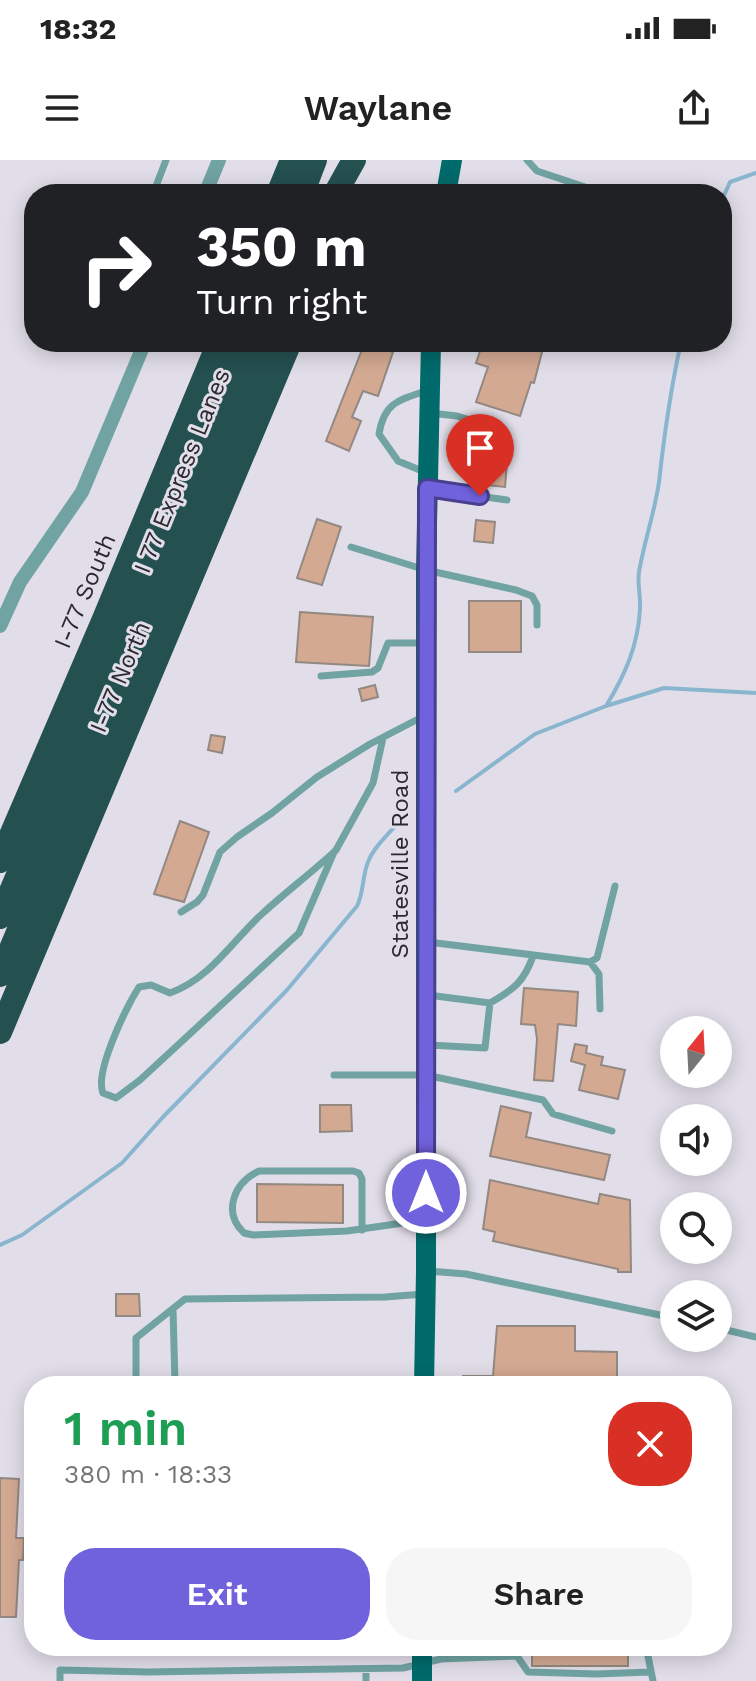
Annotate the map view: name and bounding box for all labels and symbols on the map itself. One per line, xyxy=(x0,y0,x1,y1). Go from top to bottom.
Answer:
street label: I 77 Express Lanes xyxy=(128,365,236,577)
pin xyxy=(446,414,514,496)
street label: I-77 South xyxy=(48,529,122,653)
street label: I-77 North xyxy=(84,617,156,737)
street label: Statesville Road xyxy=(386,770,414,958)
north arrow xyxy=(660,1016,732,1088)
position arrow xyxy=(384,1151,468,1235)

